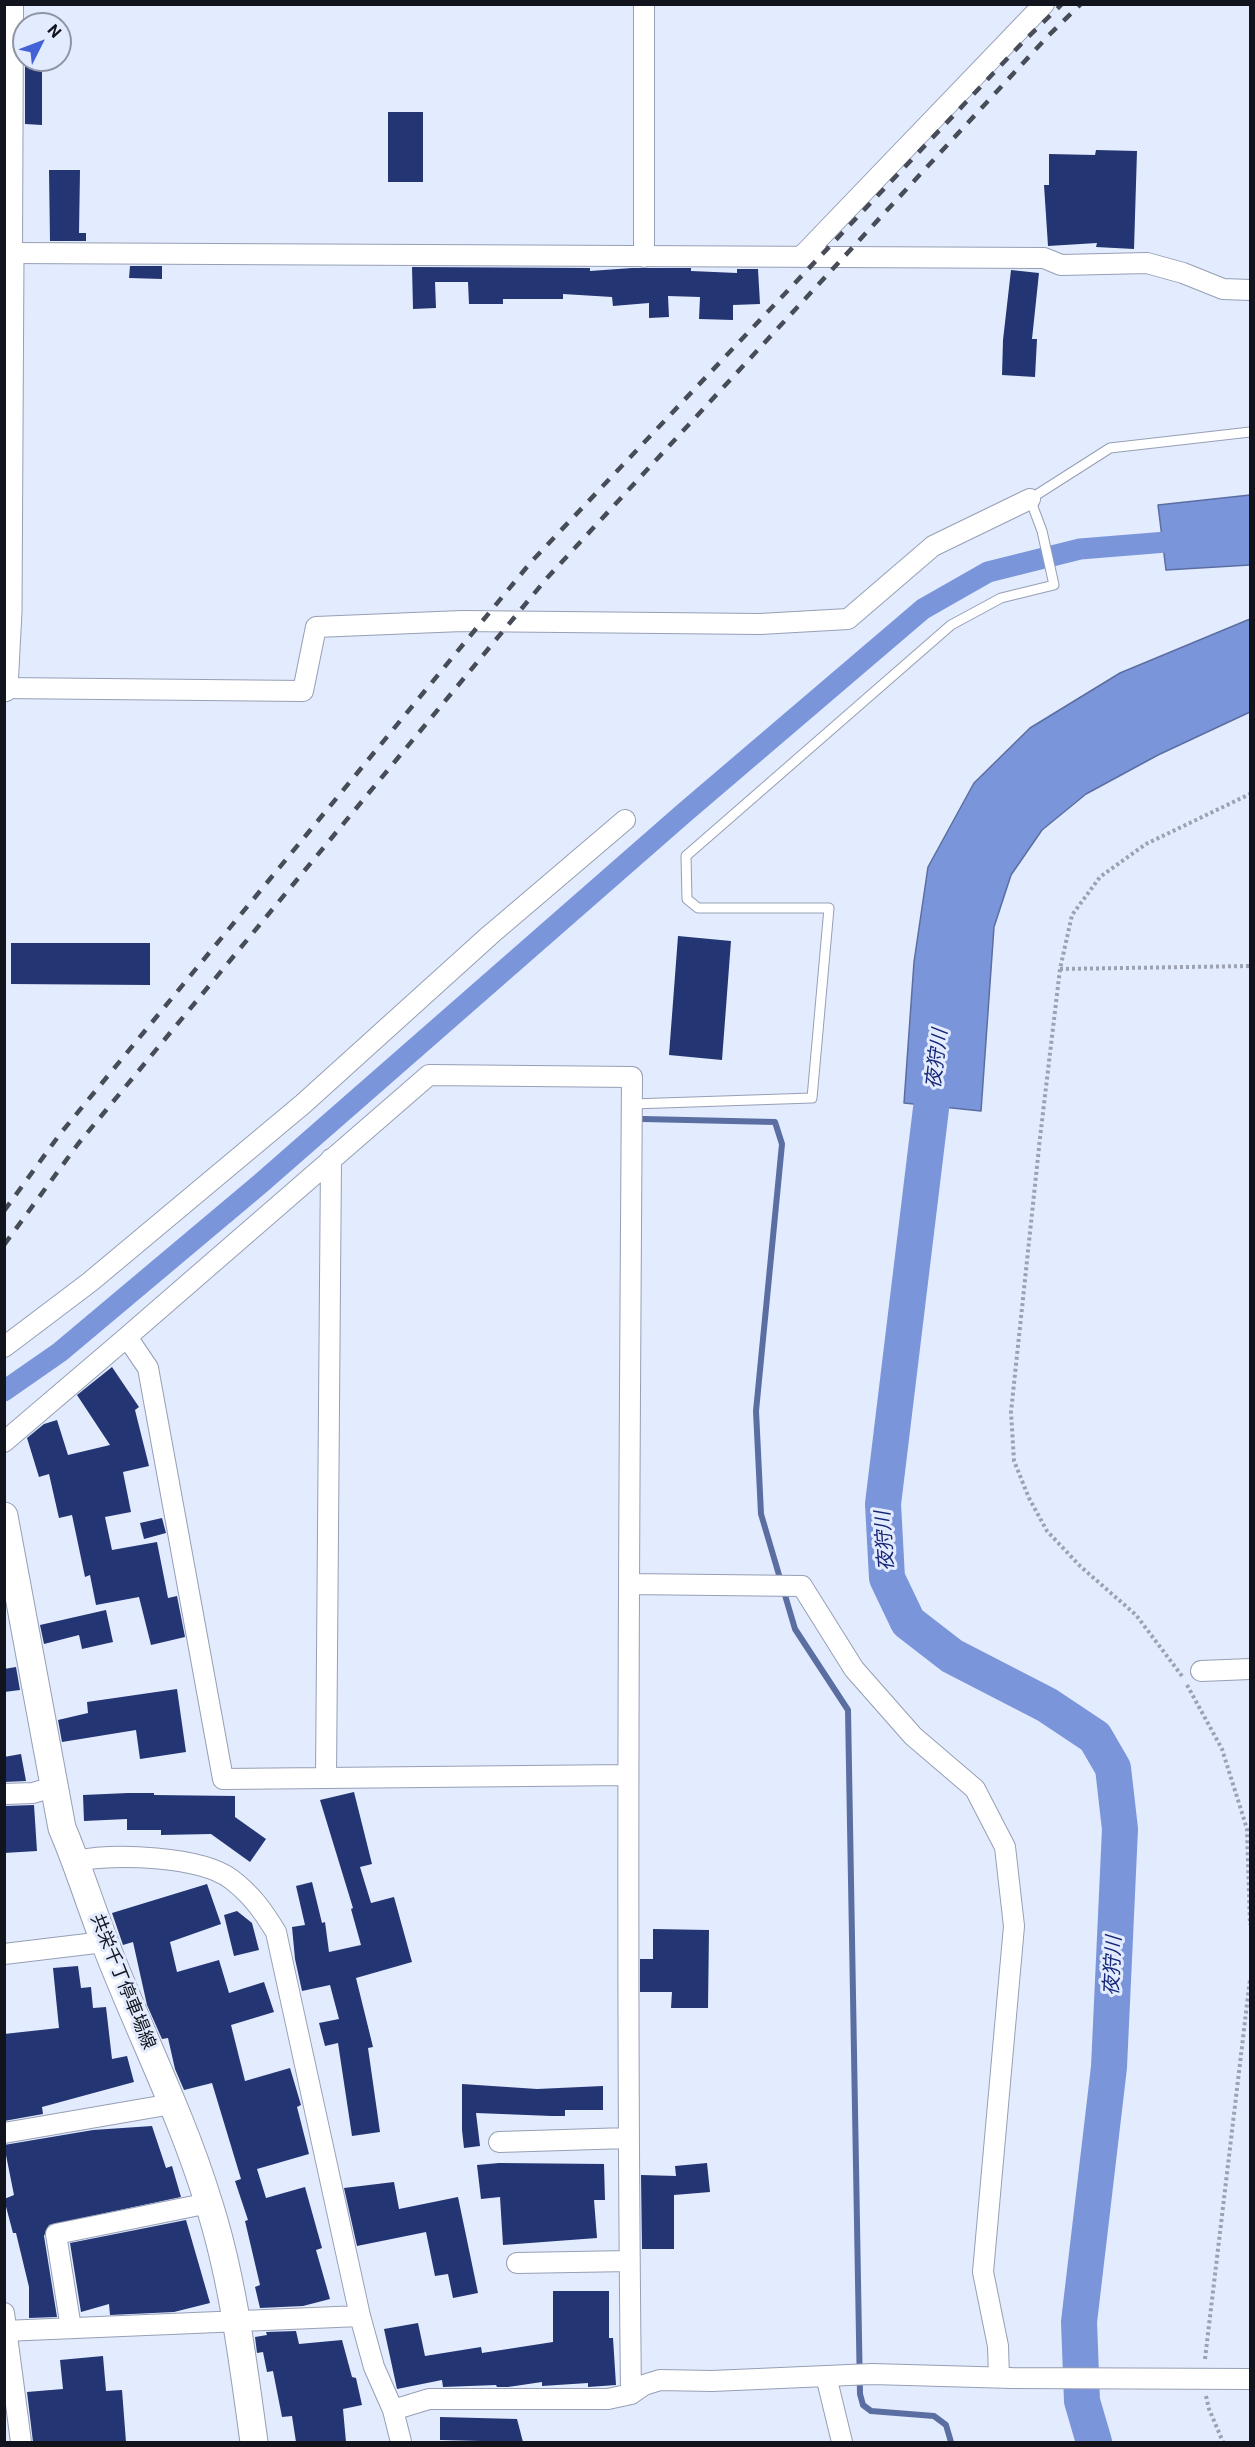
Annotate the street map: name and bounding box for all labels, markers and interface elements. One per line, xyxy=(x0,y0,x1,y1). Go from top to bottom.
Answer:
north arrow xyxy=(12,12,72,72)
text: N xyxy=(43,20,65,42)
water label: 夜狩川 xyxy=(922,1028,954,1090)
water label: 夜狩川 xyxy=(872,1510,900,1572)
street label: 共栄千丁停車場線 xyxy=(85,1911,159,2053)
water label: 夜狩川 xyxy=(1100,1935,1128,1997)

